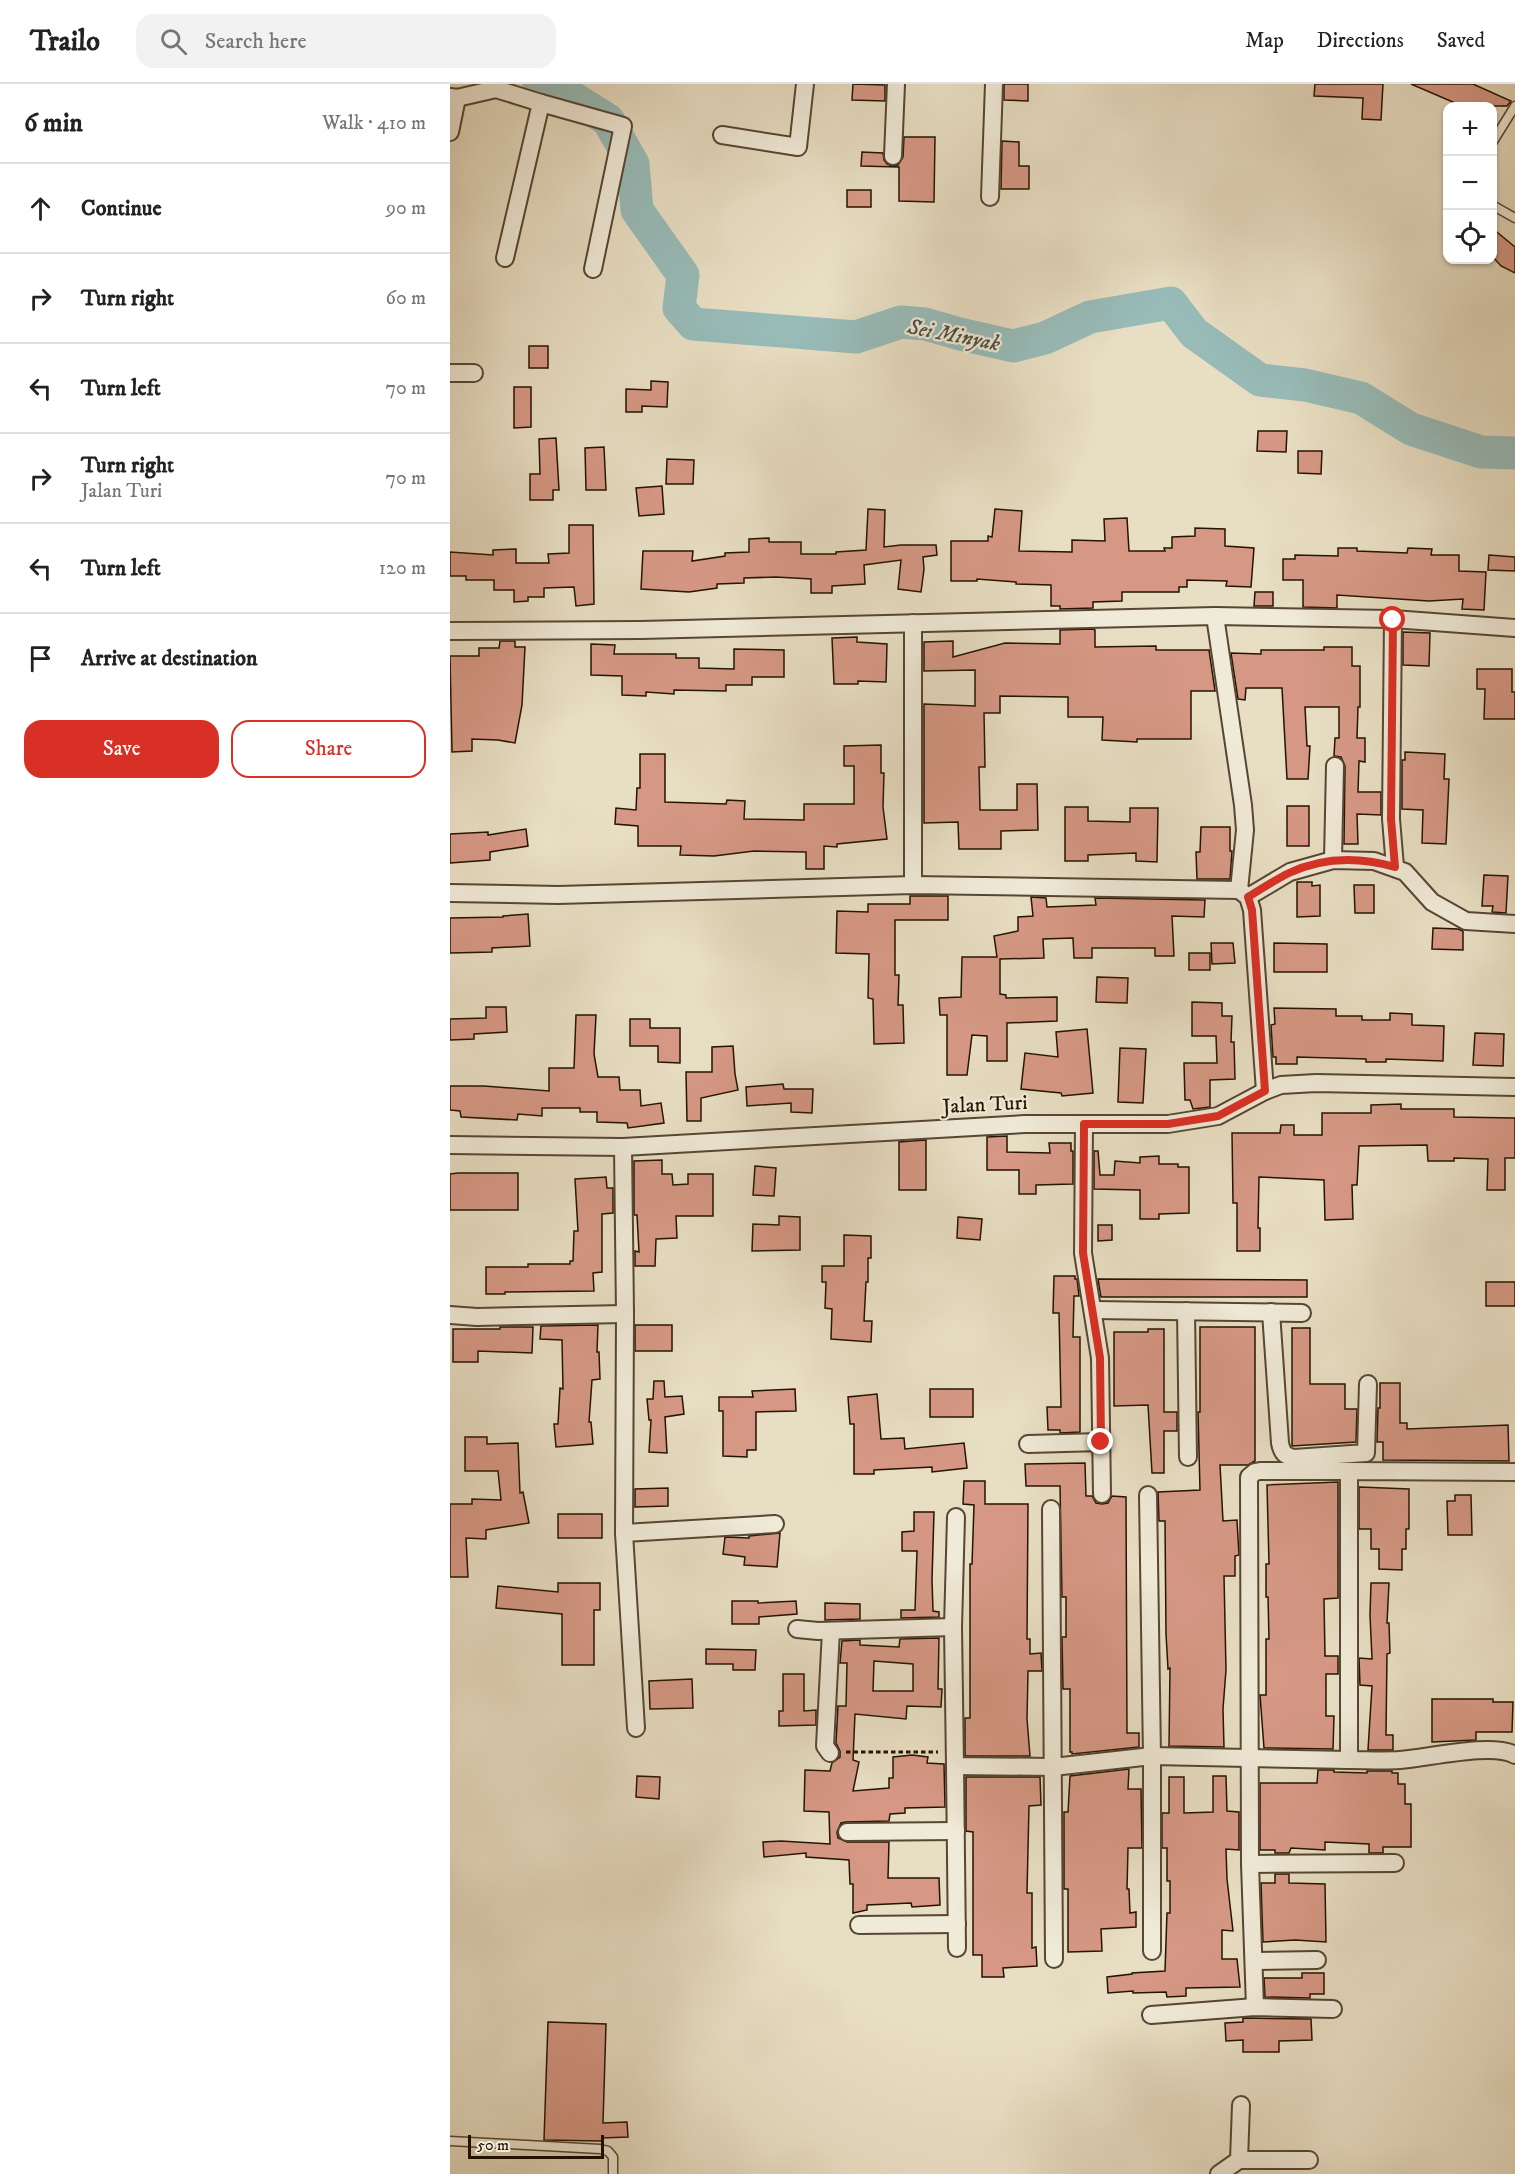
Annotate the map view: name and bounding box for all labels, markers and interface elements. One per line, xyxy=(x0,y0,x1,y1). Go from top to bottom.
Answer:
search box xyxy=(136,14,556,68)
text: Trailo xyxy=(30,24,100,59)
icon: search xyxy=(157,25,190,58)
text: Search here xyxy=(205,28,307,55)
text: Map xyxy=(1245,28,1284,54)
text: Directions xyxy=(1317,28,1404,54)
text: Saved xyxy=(1437,28,1485,54)
map controls xyxy=(1443,102,1497,264)
button: + xyxy=(1443,102,1497,156)
text: 6 min xyxy=(24,107,83,140)
text: Walk · 410 m xyxy=(322,111,426,136)
button: − xyxy=(1443,156,1497,210)
icon: ahead xyxy=(24,192,57,225)
text: Continue xyxy=(81,195,162,222)
text: 90 m xyxy=(386,196,426,221)
button: locate xyxy=(1443,210,1497,264)
icon: right xyxy=(24,282,57,315)
text: Turn right xyxy=(81,285,174,312)
text: 60 m xyxy=(386,286,426,311)
water label: Sei Minyak xyxy=(904,313,1003,358)
icon: left xyxy=(24,372,57,405)
text: Turn left xyxy=(81,375,161,402)
text: 70 m xyxy=(385,376,426,401)
text: Turn right xyxy=(81,452,174,479)
icon: right xyxy=(24,462,57,495)
text: 70 m xyxy=(385,466,426,491)
text: Jalan Turi xyxy=(81,479,162,504)
icon: left xyxy=(24,552,57,585)
text: Turn left xyxy=(81,555,161,582)
text: 120 m xyxy=(379,556,426,581)
route start xyxy=(1379,606,1405,632)
icon: arrive xyxy=(24,642,57,675)
text: Arrive at destination xyxy=(81,645,258,672)
button: Save xyxy=(24,720,219,778)
button: Share xyxy=(231,720,426,778)
street label: Jalan Turi xyxy=(940,1090,1028,1120)
route end xyxy=(1087,1428,1113,1454)
scale bar xyxy=(468,2132,604,2160)
text: 50 m xyxy=(477,2135,509,2155)

